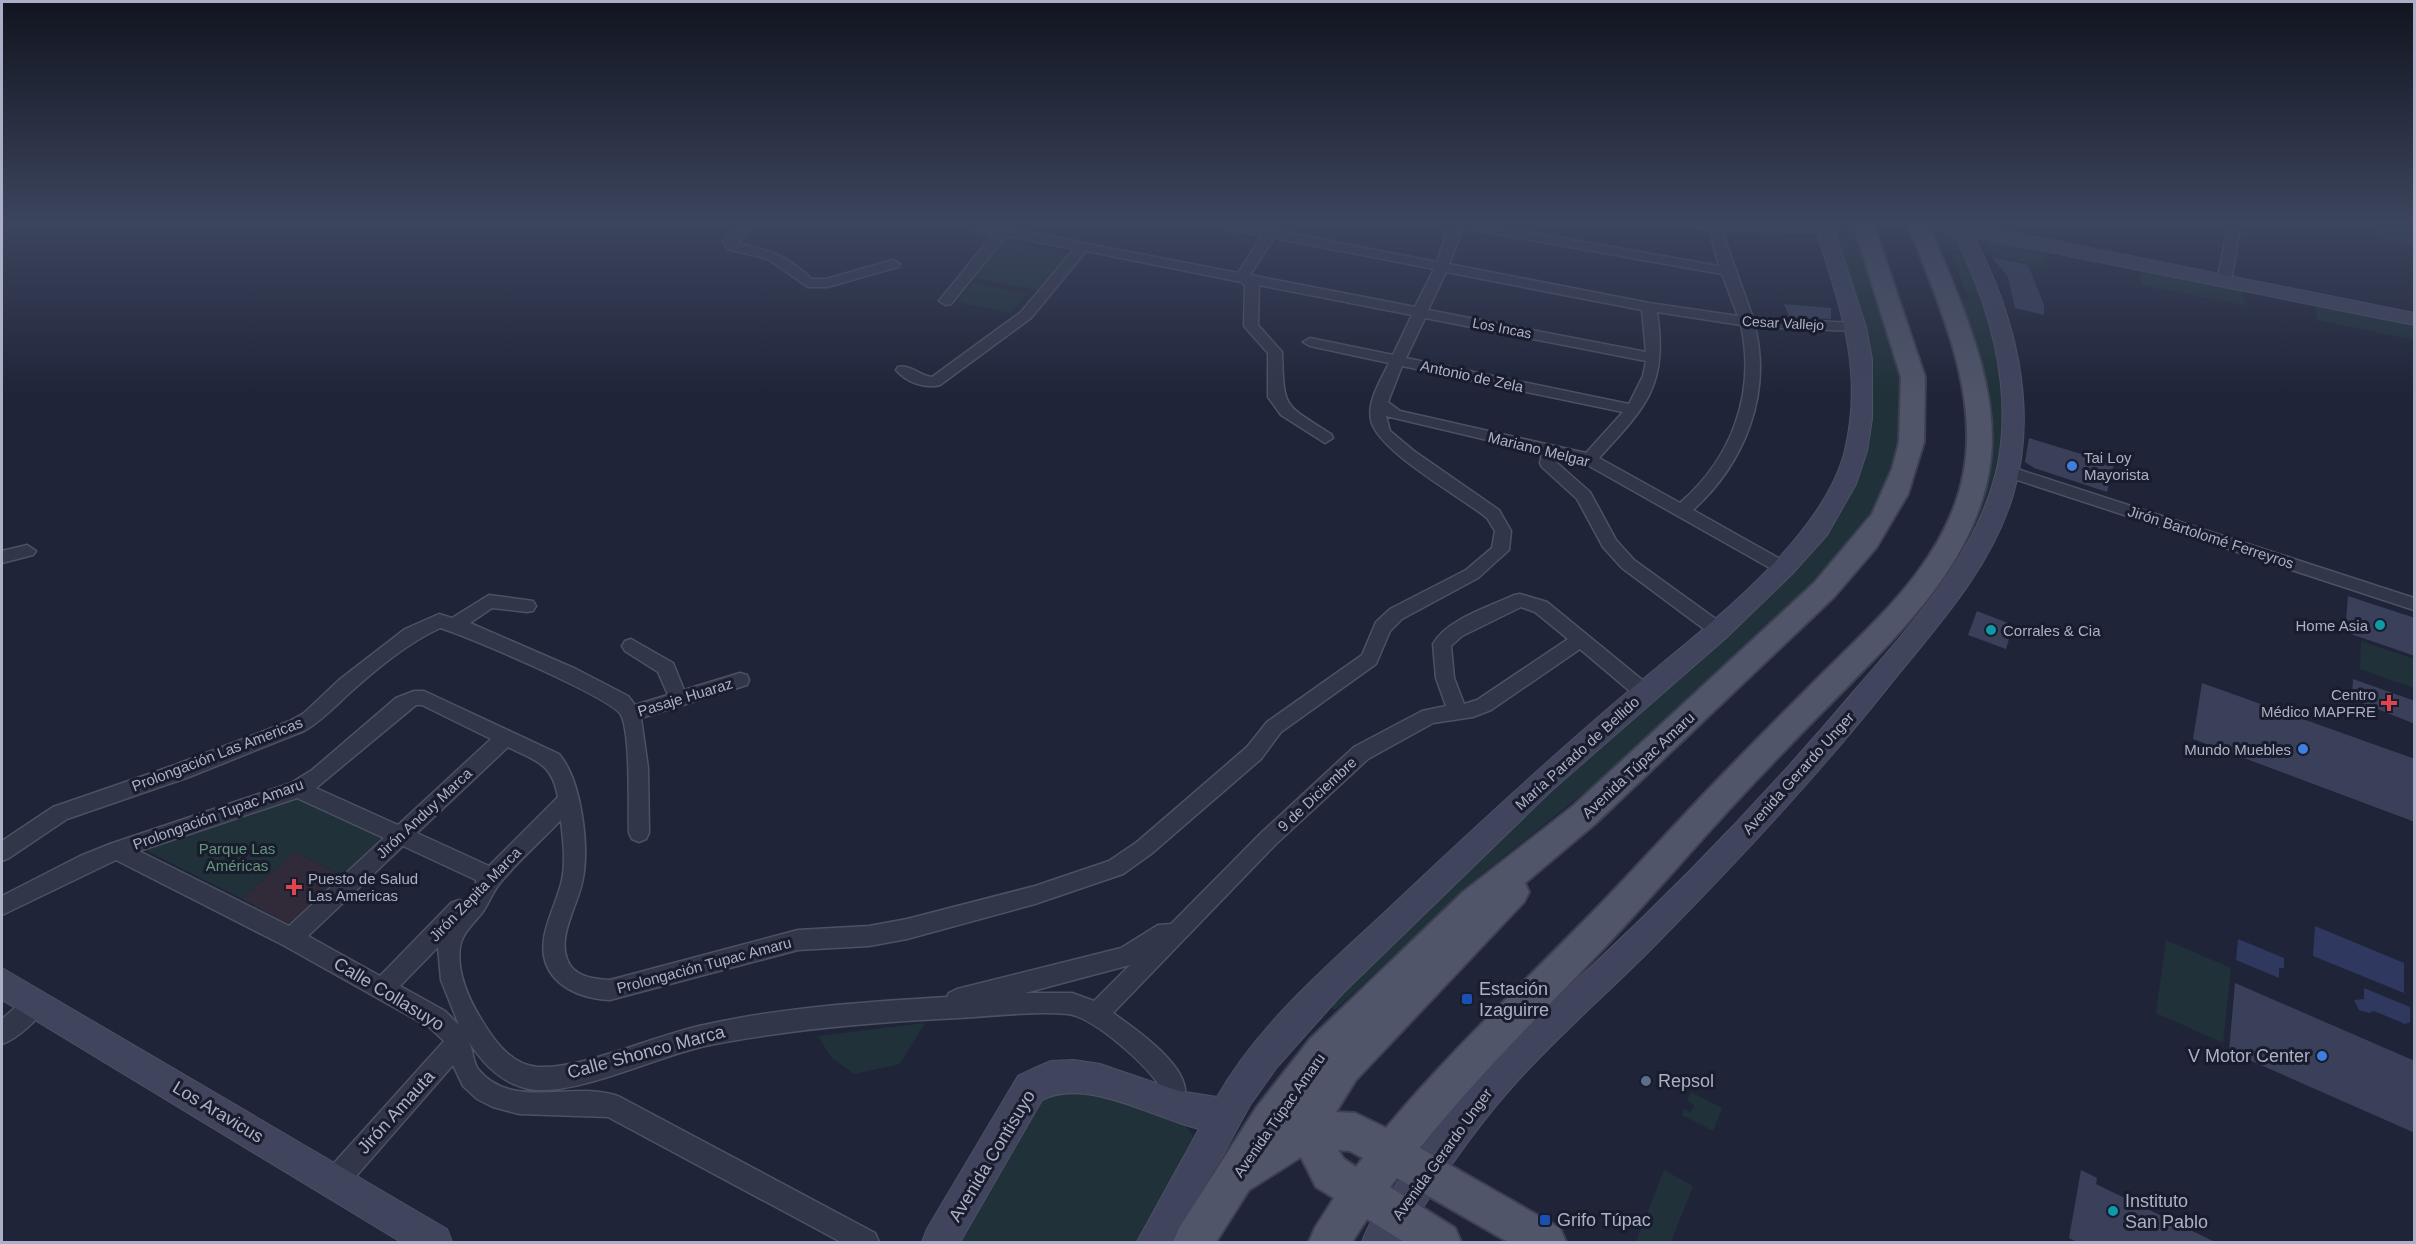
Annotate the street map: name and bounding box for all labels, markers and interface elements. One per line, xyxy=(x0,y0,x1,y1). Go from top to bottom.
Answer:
street label: Cesar Vallejo xyxy=(1742,313,1825,333)
street label: Los Incas xyxy=(1471,314,1533,342)
street label: Antonio de Zela xyxy=(1419,357,1526,395)
street label: Mariano Melgar xyxy=(1486,428,1592,470)
place label: Tai Loy Mayorista xyxy=(2084,449,2150,483)
marker: Tai Loy Mayorista xyxy=(2065,459,2079,473)
street label: Jirón Bartolomé Ferreyros xyxy=(2126,502,2296,572)
place label: Home Asia xyxy=(2295,617,2369,634)
marker: Home Asia xyxy=(2373,618,2387,632)
place label: Corrales & Cia xyxy=(2003,622,2101,639)
marker: Corrales & Cia xyxy=(1984,623,1998,637)
street label: Pasaje Huaraz xyxy=(635,674,735,720)
place label: Centro Médico MAPFRE xyxy=(2261,686,2376,720)
street label: María Parado de Bellido xyxy=(1512,693,1642,813)
marker: Centro Médico MAPFRE xyxy=(2380,694,2398,712)
street label: Avenida Túpac Amaru xyxy=(1578,709,1698,821)
street label: Avenida Gerardo Unger xyxy=(1739,709,1857,837)
street label: Prolongación Las Americas xyxy=(129,713,305,795)
place label: Mundo Muebles xyxy=(2184,741,2291,758)
marker: Mundo Muebles xyxy=(2296,742,2310,756)
street label: 9 de Diciembre xyxy=(1274,753,1360,835)
street label: Jirón Anduy Marca xyxy=(373,764,476,862)
street label: Prolongación Tupac Amaru xyxy=(130,775,306,853)
park label: Parque Las Américas xyxy=(199,840,275,874)
street label: Jirón Zepita Marca xyxy=(426,843,525,945)
place label: Puesto de Salud Las Americas xyxy=(308,870,418,904)
marker: Puesto de Salud Las Americas xyxy=(285,878,303,896)
street label: Prolongación Tupac Amaru xyxy=(615,933,793,997)
street label: Calle Collasuyo xyxy=(330,953,448,1035)
place label: Estación Izaguirre xyxy=(1479,979,1549,1020)
marker: Estación Izaguirre xyxy=(1460,992,1474,1006)
street label: Calle Shonco Marca xyxy=(565,1021,728,1083)
place label: V Motor Center xyxy=(2188,1046,2310,1066)
marker: V Motor Center xyxy=(2315,1049,2329,1063)
street label: Avenida Túpac Amaru xyxy=(1230,1050,1328,1180)
street label: Jirón Amauta xyxy=(353,1066,439,1158)
place label: Repsol xyxy=(1658,1071,1714,1091)
marker: Repsol xyxy=(1639,1074,1653,1088)
street label: Los Aravicus xyxy=(169,1077,267,1147)
street label: Avenida Gerardo Unger xyxy=(1389,1085,1495,1223)
street label: Avenida Contisuyo xyxy=(945,1087,1039,1225)
place label: Instituto San Pablo xyxy=(2125,1191,2208,1232)
marker: Instituto San Pablo xyxy=(2106,1204,2120,1218)
place label: Grifo Túpac xyxy=(1557,1210,1651,1230)
marker: Grifo Túpac xyxy=(1538,1213,1552,1227)

